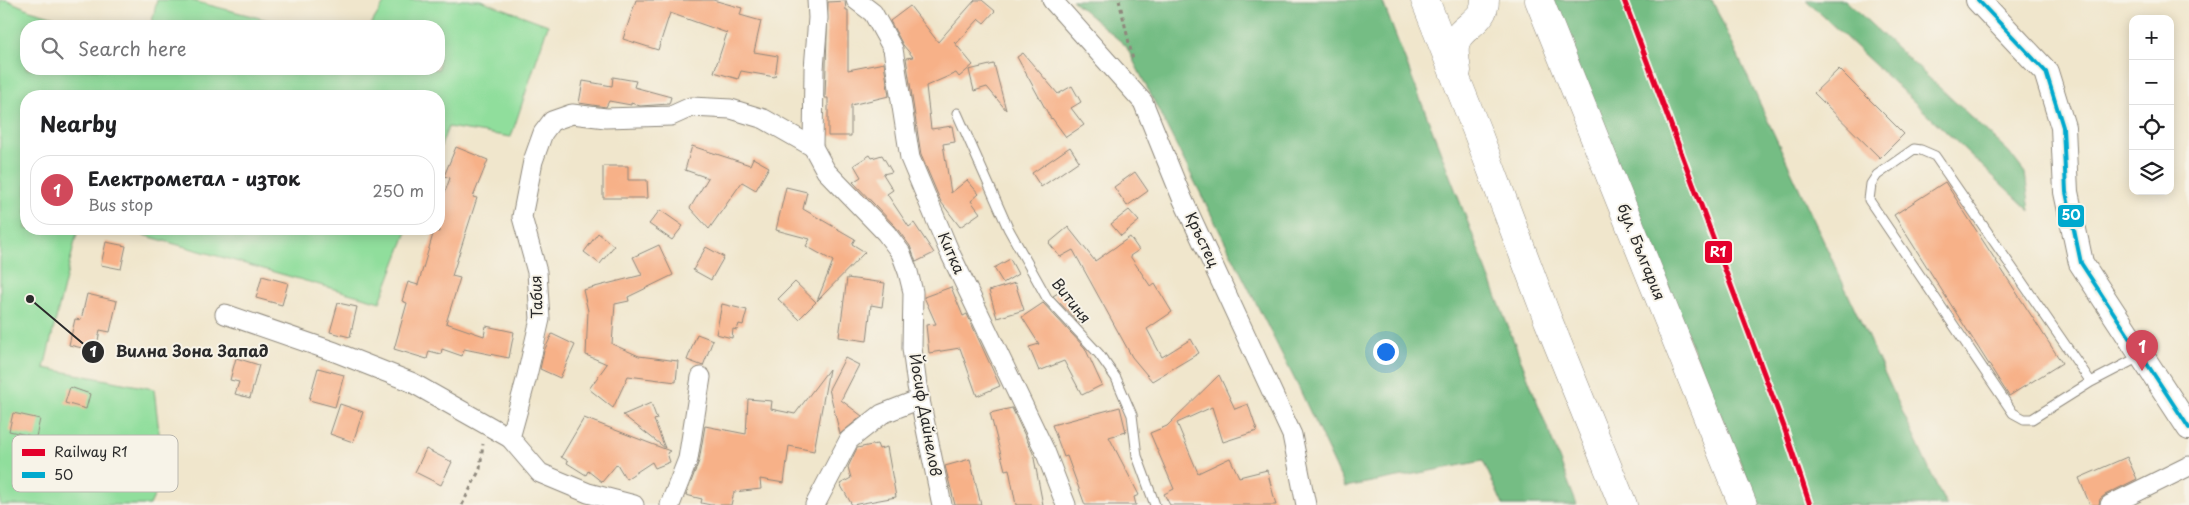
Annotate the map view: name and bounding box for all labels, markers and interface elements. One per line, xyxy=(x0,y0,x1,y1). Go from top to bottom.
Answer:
map controls xyxy=(2129,15,2174,195)
button: + xyxy=(2129,15,2174,60)
search box xyxy=(20,20,445,75)
icon: search xyxy=(38,34,66,62)
text: Search here xyxy=(78,34,187,62)
button: − xyxy=(2129,60,2174,105)
button: locate xyxy=(2129,105,2174,150)
text: Nearby xyxy=(40,107,117,139)
button: layers xyxy=(2129,150,2174,195)
text: Електрометал - изток xyxy=(88,164,300,192)
text: 1 xyxy=(53,178,61,202)
text: 250 m xyxy=(373,178,424,202)
text: Bus stop xyxy=(88,192,153,216)
street label: бул. България xyxy=(1613,200,1672,303)
line badge: 50 xyxy=(2057,204,2085,228)
text: 50 xyxy=(2061,204,2081,225)
street label: Кръстец xyxy=(1181,208,1226,271)
street label: Китка xyxy=(933,228,972,278)
line badge: R1 xyxy=(1704,240,1733,264)
text: R1 xyxy=(1710,241,1727,262)
street label: Витиня xyxy=(1047,272,1097,328)
street label: Табия xyxy=(523,275,548,319)
pin: 1 xyxy=(2126,330,2158,371)
callout: Вилна Зона Запад xyxy=(81,336,278,367)
text: Вилна Зона Запад xyxy=(115,338,269,362)
text: 1 xyxy=(89,339,97,362)
your location xyxy=(1373,339,1399,365)
street label: Йосиф Дайнелов xyxy=(904,352,949,478)
legend xyxy=(12,435,178,492)
text: Railway R1 xyxy=(54,441,127,462)
text: 50 xyxy=(54,464,73,485)

